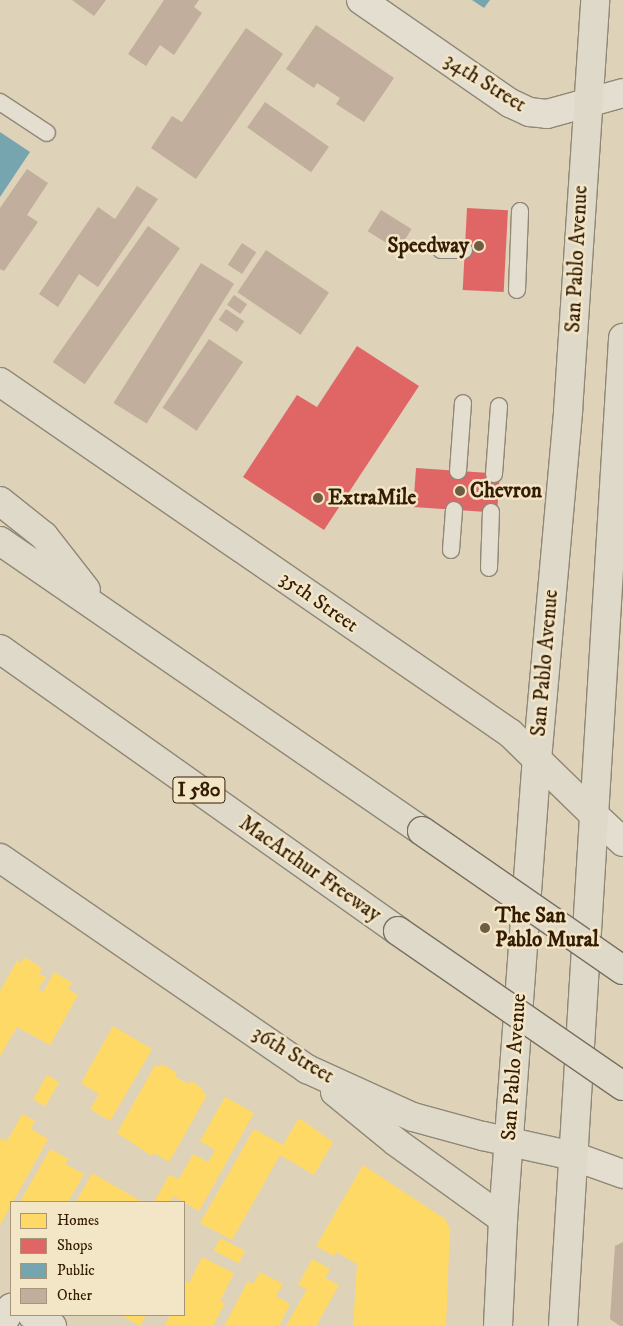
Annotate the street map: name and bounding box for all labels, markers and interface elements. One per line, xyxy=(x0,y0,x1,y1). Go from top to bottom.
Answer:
street label: 34th Street xyxy=(439,48,531,118)
street label: San Pablo Avenue xyxy=(561,185,593,333)
place label: Speedway xyxy=(387,233,469,259)
marker: Speedway xyxy=(473,240,485,252)
place label: Chevron xyxy=(470,478,542,504)
place label: ExtraMile xyxy=(328,485,416,511)
marker: Chevron xyxy=(454,485,466,497)
marker: ExtraMile xyxy=(312,492,324,504)
street label: 35th Street xyxy=(275,566,363,638)
street label: San Pablo Avenue xyxy=(526,588,564,738)
road number: I 580 xyxy=(172,772,226,808)
street label: MacArthur Freeway xyxy=(234,811,386,927)
place label: The San Pablo Mural xyxy=(495,903,599,953)
marker: The San Pablo Mural xyxy=(479,922,491,934)
street label: San Pablo Avenue xyxy=(496,992,532,1142)
street label: 36th Street xyxy=(248,1021,338,1089)
legend xyxy=(10,1201,185,1316)
text: Homes xyxy=(57,1211,99,1230)
text: Shops xyxy=(57,1236,93,1255)
text: Public xyxy=(57,1261,95,1280)
text: Other xyxy=(57,1286,92,1305)

